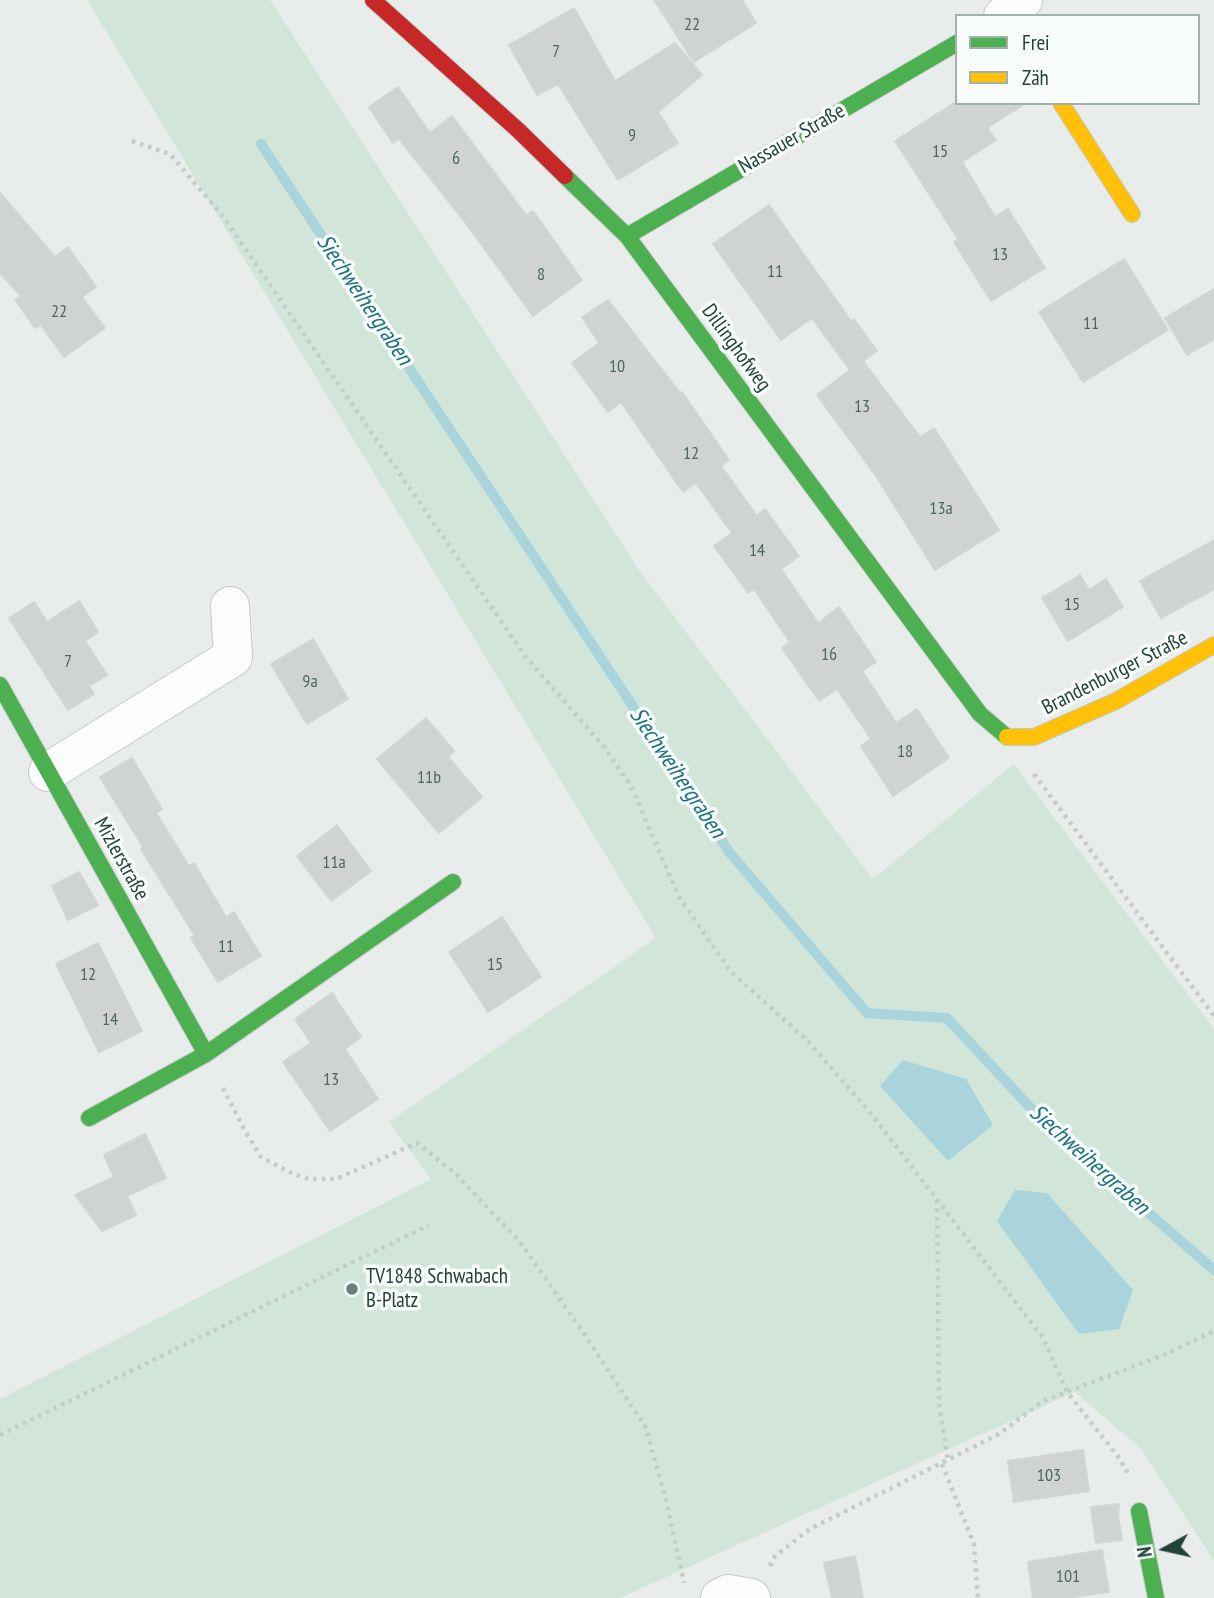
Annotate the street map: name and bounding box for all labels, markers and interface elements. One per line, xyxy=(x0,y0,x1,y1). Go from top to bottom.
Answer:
house number: 22 xyxy=(684,14,700,36)
legend xyxy=(955,14,1200,105)
text: Frei xyxy=(1022,29,1050,56)
house number: 7 xyxy=(552,41,560,63)
text: Zäh xyxy=(1022,64,1049,91)
street label: Nassauer Straße xyxy=(735,99,849,179)
house number: 9 xyxy=(628,125,636,147)
house number: 15 xyxy=(932,141,948,163)
house number: 6 xyxy=(452,148,460,170)
water label: Siechweihergraben xyxy=(310,230,418,370)
house number: 13 xyxy=(992,244,1008,266)
house number: 11 xyxy=(767,261,783,283)
house number: 8 xyxy=(537,264,545,286)
street label: Dillinghofweg xyxy=(696,300,776,396)
house number: 22 xyxy=(51,301,67,323)
house number: 11 xyxy=(1083,313,1099,335)
house number: 10 xyxy=(609,356,625,378)
house number: 13 xyxy=(854,396,870,418)
house number: 12 xyxy=(683,443,699,465)
house number: 13a xyxy=(929,498,953,520)
house number: 14 xyxy=(749,540,765,562)
house number: 15 xyxy=(1064,594,1080,616)
street label: Brandenburger Straße xyxy=(1038,625,1192,721)
house number: 16 xyxy=(821,644,837,666)
house number: 7 xyxy=(64,651,72,673)
house number: 9a xyxy=(302,671,318,693)
water label: Siechweihergraben xyxy=(623,703,731,843)
house number: 18 xyxy=(897,741,913,763)
house number: 11b xyxy=(417,767,441,789)
street label: Mizlerstraße xyxy=(88,813,154,905)
house number: 11a xyxy=(322,852,346,874)
house number: 11 xyxy=(218,936,234,958)
house number: 15 xyxy=(487,954,503,976)
house number: 12 xyxy=(80,964,96,986)
house number: 14 xyxy=(102,1009,118,1031)
house number: 13 xyxy=(323,1069,339,1091)
water label: Siechweihergraben xyxy=(1024,1099,1154,1221)
place label: TV1848 Schwabach B-Platz xyxy=(366,1264,508,1314)
marker: TV1848 Schwabach B-Platz xyxy=(344,1281,360,1297)
house number: 103 xyxy=(1037,1465,1061,1487)
north arrow xyxy=(1130,1514,1200,1584)
text: N xyxy=(1132,1545,1157,1559)
house number: 101 xyxy=(1056,1566,1080,1588)

